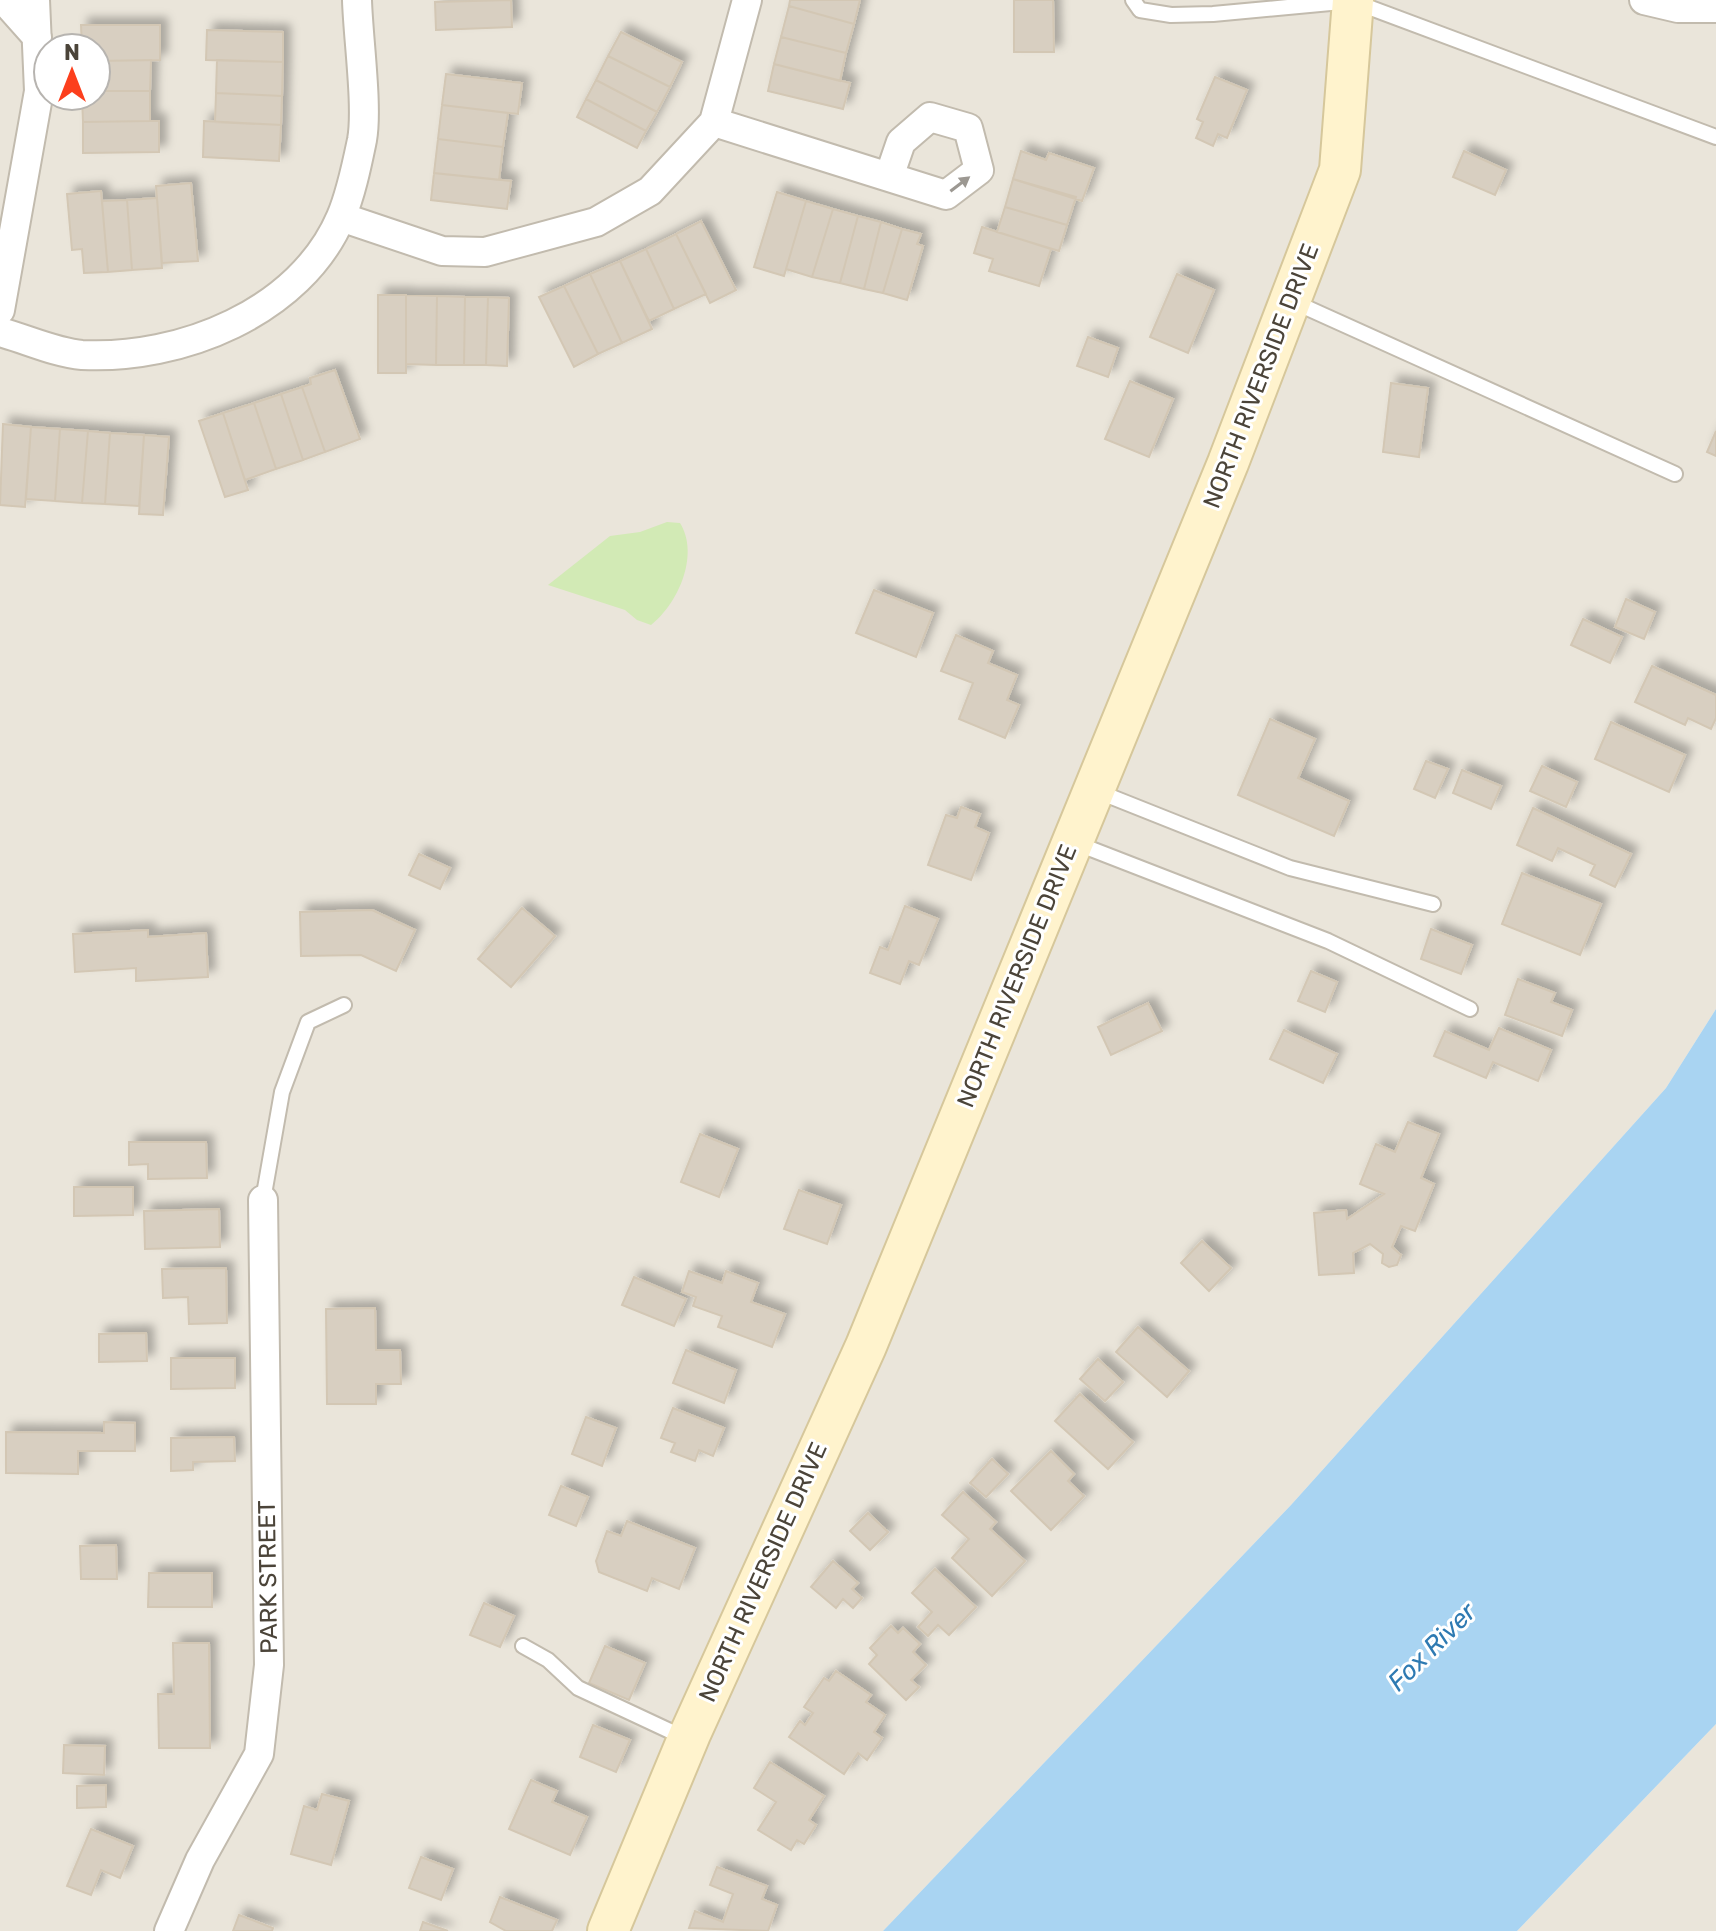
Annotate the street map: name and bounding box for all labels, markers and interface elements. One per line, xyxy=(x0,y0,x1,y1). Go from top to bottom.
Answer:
north arrow xyxy=(32,32,112,112)
text: N xyxy=(64,39,80,66)
one-way arrow xyxy=(950,177,971,193)
street label: NORTH RIVERSIDE DRIVE xyxy=(1198,240,1324,512)
street label: NORTH RIVERSIDE DRIVE xyxy=(951,840,1083,1112)
street label: NORTH RIVERSIDE DRIVE xyxy=(693,1438,833,1706)
street label: PARK STREET xyxy=(253,1500,283,1654)
water label: Fox River xyxy=(1382,1596,1483,1697)

